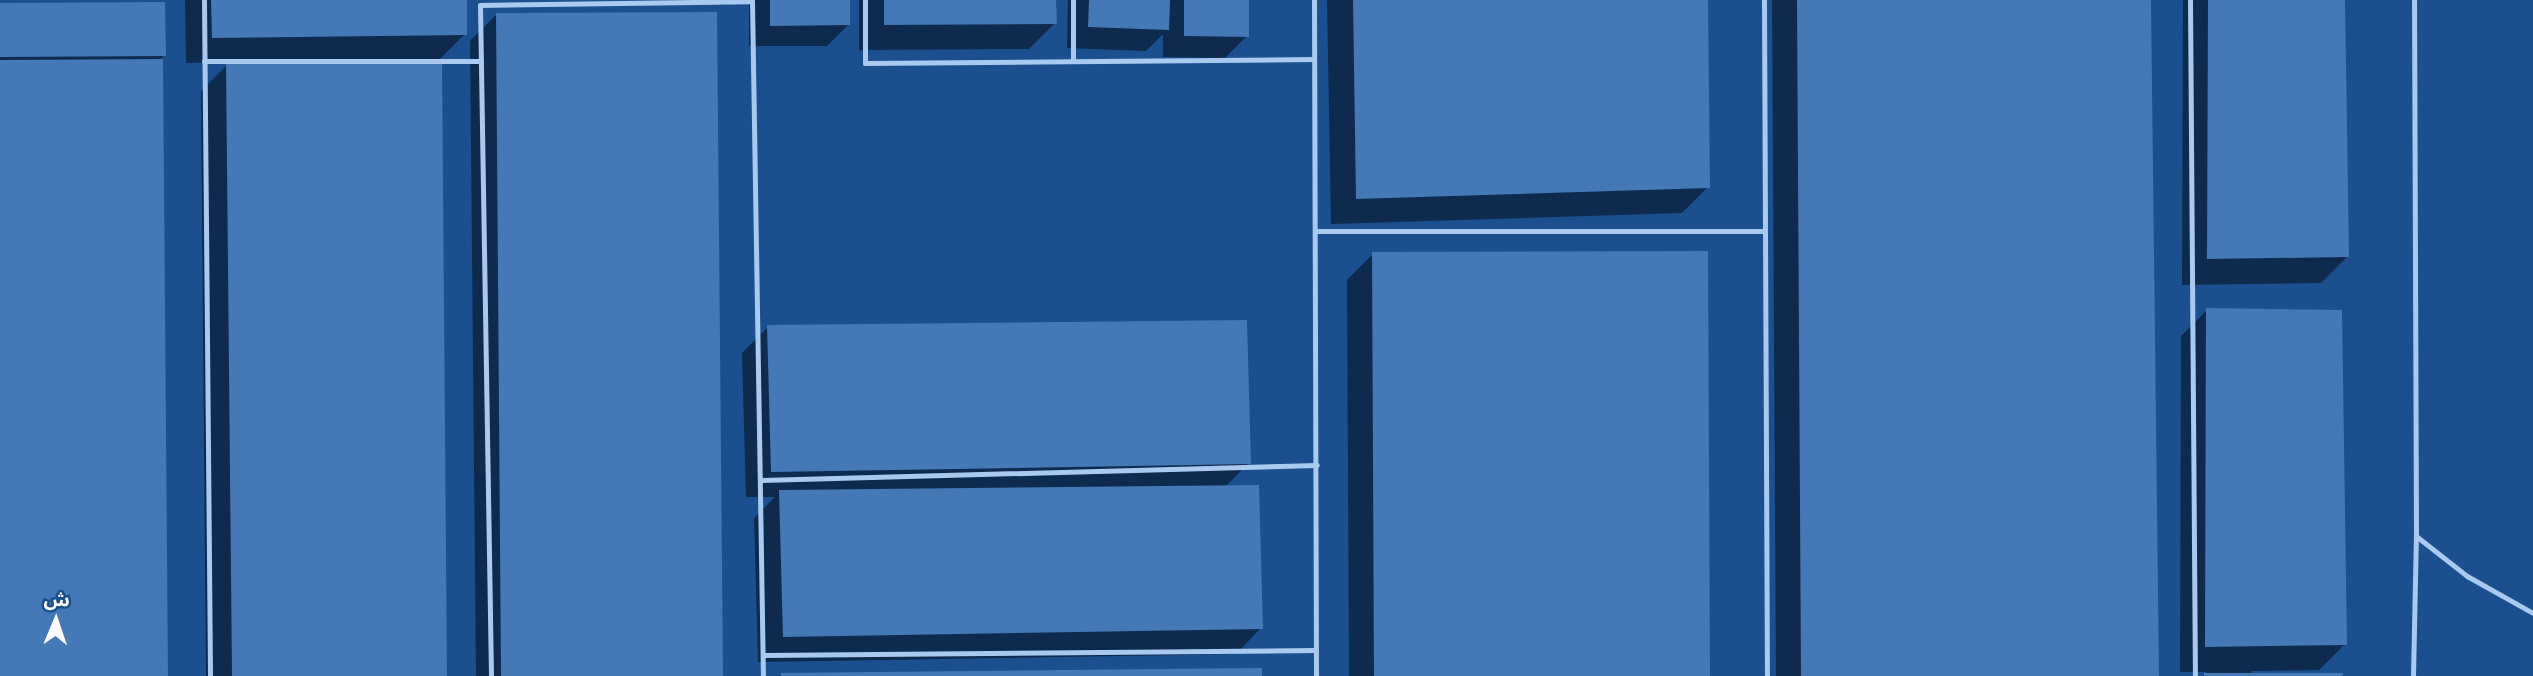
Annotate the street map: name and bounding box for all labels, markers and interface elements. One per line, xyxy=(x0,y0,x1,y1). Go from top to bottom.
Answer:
north arrow xyxy=(21,585,91,655)
text: ش xyxy=(43,587,70,611)

